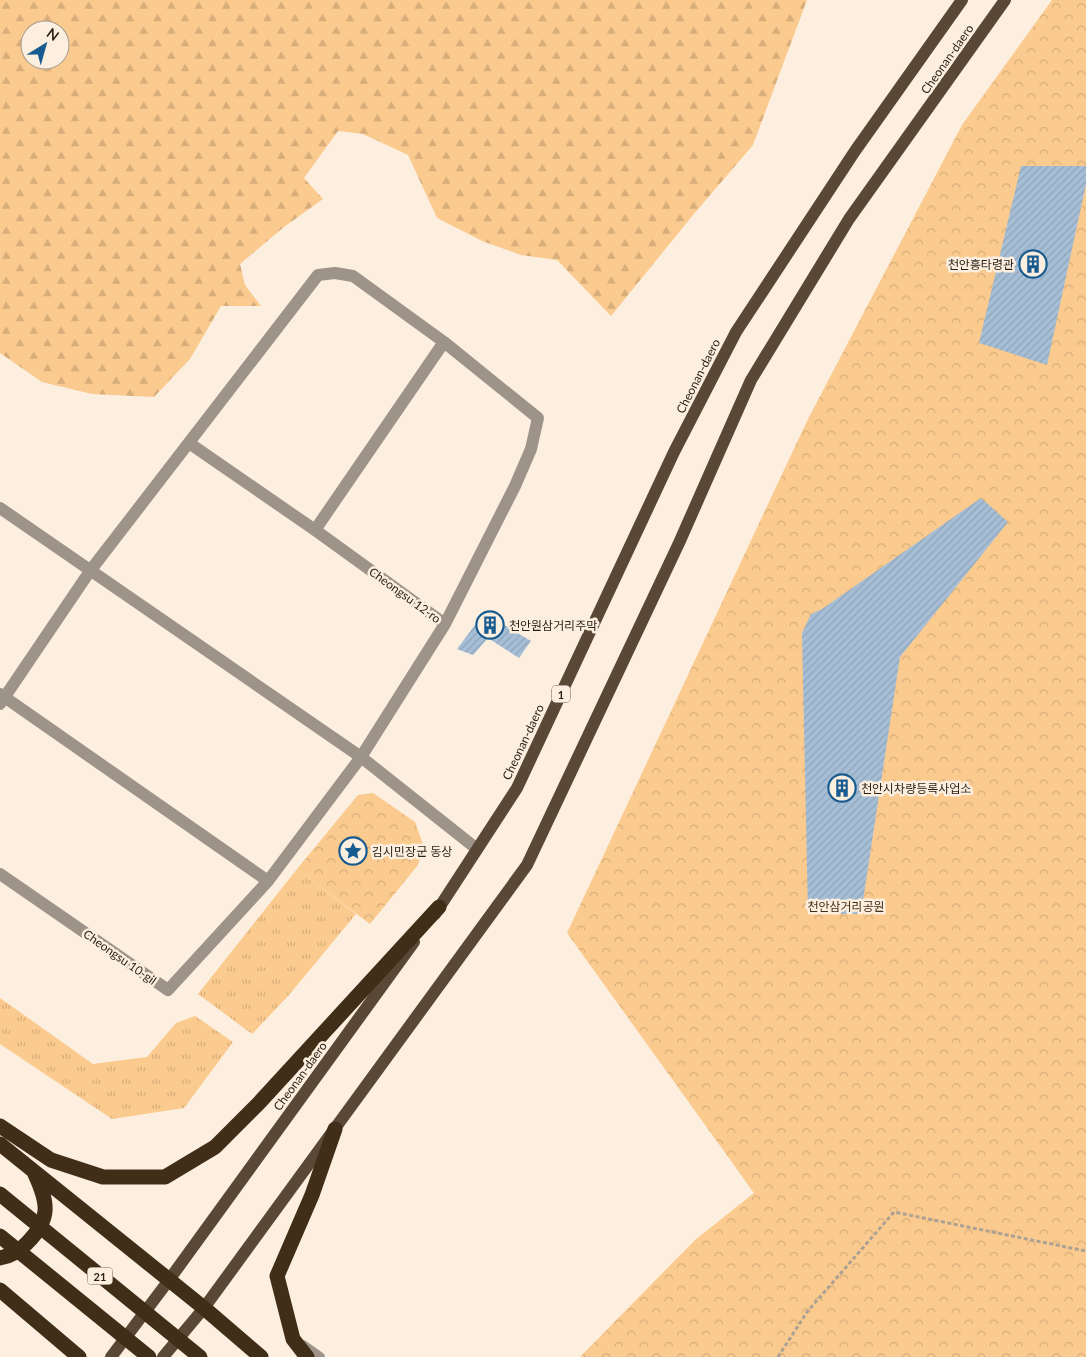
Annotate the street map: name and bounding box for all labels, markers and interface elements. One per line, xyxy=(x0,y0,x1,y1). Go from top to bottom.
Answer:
north arrow xyxy=(20,20,70,70)
street label: Cheonan-daero xyxy=(917,21,977,97)
text: N xyxy=(44,24,63,44)
building icon: 천안흥타령관 xyxy=(1018,249,1048,279)
place label: 천안흥타령관 xyxy=(948,257,1014,272)
street label: Cheonan-daero xyxy=(673,336,723,416)
street label: Cheongsu 12-ro xyxy=(366,564,444,626)
building icon: 천안원삼거리주막 xyxy=(475,610,505,640)
place label: 천안원삼거리주막 xyxy=(509,618,597,633)
road number: 1 xyxy=(552,686,570,702)
street label: Cheonan-daero xyxy=(499,702,547,782)
building icon: 천안시차량등록사업소 xyxy=(827,773,857,803)
place label: 천안시차량등록사업소 xyxy=(861,781,971,796)
place icon: 김시민장군 동상 xyxy=(338,836,368,866)
place label: 김시민장군 동상 xyxy=(372,844,452,859)
park label: 천안삼거리공원 xyxy=(807,899,885,914)
street label: Cheongsu 10-gil xyxy=(80,926,160,988)
street label: Cheonan-daero xyxy=(270,1038,330,1113)
road number: 21 xyxy=(88,1268,112,1284)

